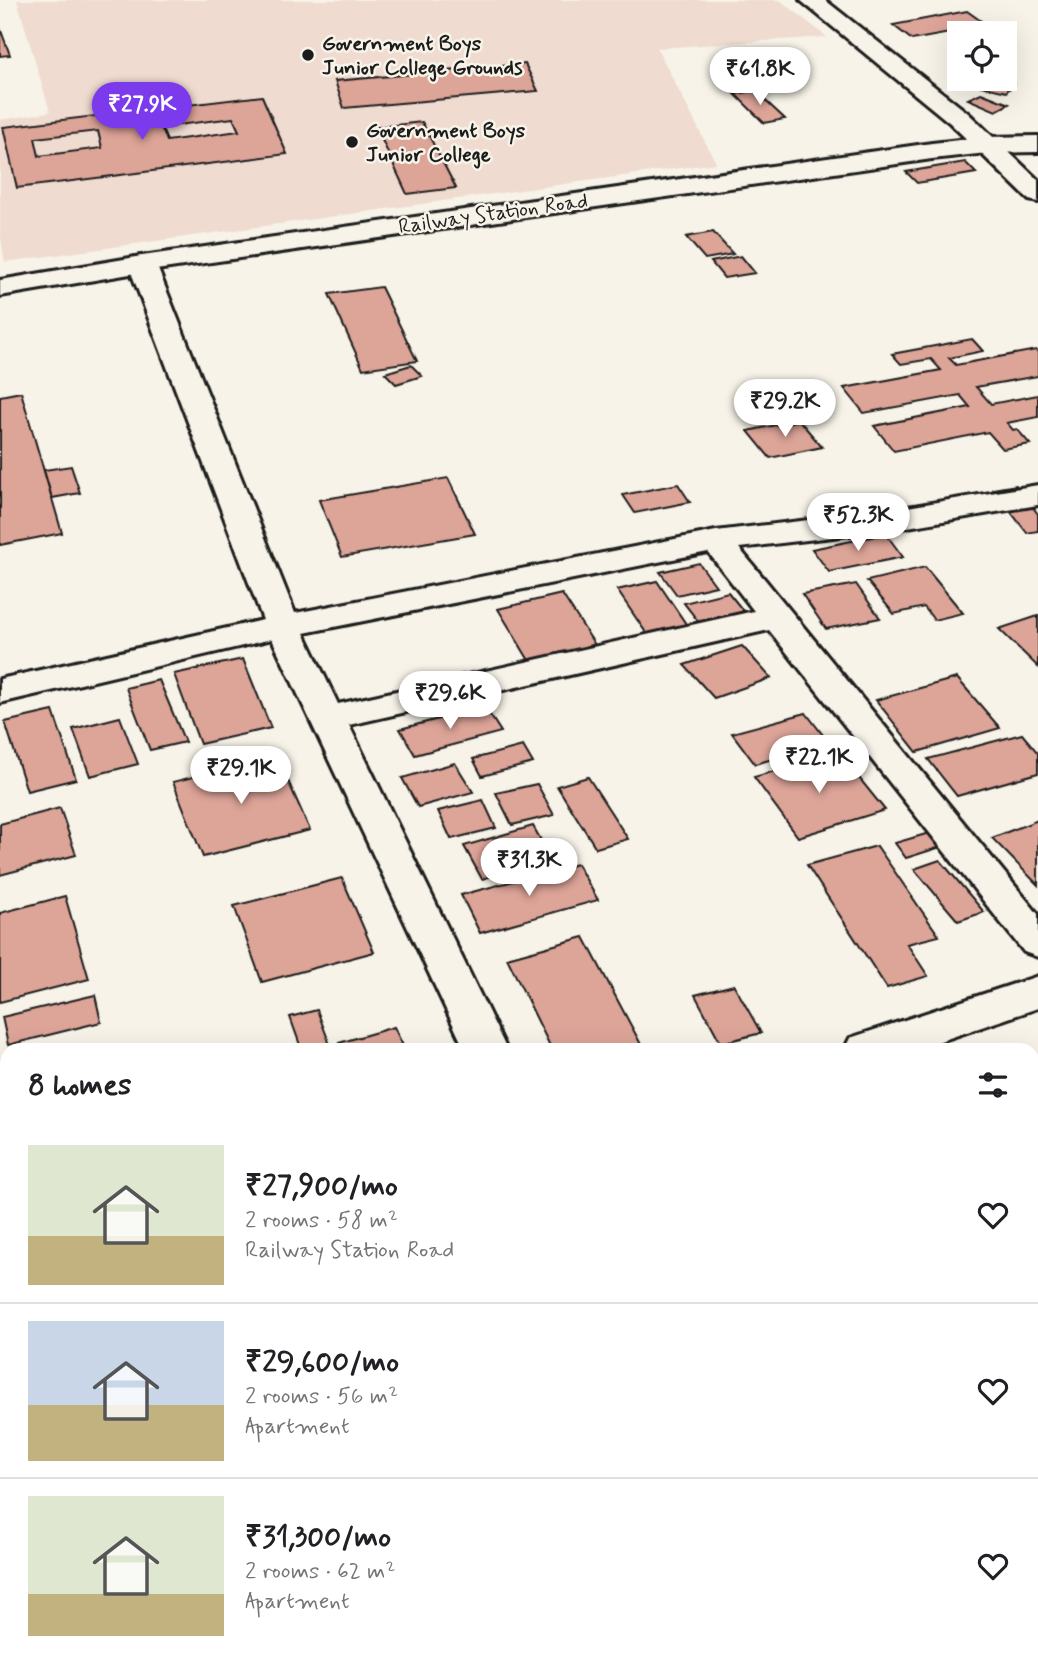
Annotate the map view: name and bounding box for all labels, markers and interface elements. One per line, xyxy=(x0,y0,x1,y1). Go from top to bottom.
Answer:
map controls xyxy=(947,21,1017,91)
button: locate xyxy=(947,21,1017,91)
place label: Government Boys Junior College Grounds xyxy=(322,30,523,82)
marker: Government Boys Junior College Grounds xyxy=(300,47,316,63)
pin: ₹61.8K xyxy=(703,48,817,107)
text: ₹61.8K xyxy=(726,55,794,85)
pin: ₹27.9K xyxy=(85,82,199,142)
text: ₹27.9K xyxy=(108,90,176,120)
place label: Government Boys Junior College xyxy=(366,117,526,169)
marker: Government Boys Junior College xyxy=(344,134,360,150)
street label: Railway Station Road xyxy=(397,187,590,241)
pin: ₹29.2K xyxy=(728,380,842,439)
text: ₹29.2K xyxy=(750,387,820,417)
pin: ₹52.3K xyxy=(801,494,915,553)
text: ₹52.3K xyxy=(823,501,893,531)
pin: ₹29.6K xyxy=(393,672,507,731)
text: ₹29.6K xyxy=(415,679,485,709)
pin: ₹22.1K xyxy=(762,736,876,795)
text: ₹22.1K xyxy=(785,743,853,773)
pin: ₹29.1K xyxy=(184,746,298,806)
text: ₹29.1K xyxy=(206,754,276,784)
pin: ₹31.3K xyxy=(472,838,586,898)
text: ₹31.3K xyxy=(497,846,561,876)
text: 8 homes xyxy=(28,1066,131,1105)
icon: filters xyxy=(974,1066,1012,1104)
text: ₹27,900/mo xyxy=(245,1167,398,1206)
icon: home xyxy=(84,1173,168,1257)
icon: heart xyxy=(974,1196,1012,1234)
text: 2 rooms · 58 m² xyxy=(245,1206,398,1236)
text: Railway Station Road xyxy=(245,1236,454,1266)
text: ₹29,600/mo xyxy=(245,1343,399,1382)
icon: home xyxy=(84,1349,168,1433)
icon: heart xyxy=(974,1372,1012,1410)
text: 2 rooms · 56 m² xyxy=(245,1382,398,1412)
text: Apartment xyxy=(245,1412,350,1442)
text: ₹31,300/mo xyxy=(245,1518,391,1557)
icon: home xyxy=(84,1524,168,1608)
icon: heart xyxy=(974,1547,1012,1585)
text: 2 rooms · 62 m² xyxy=(245,1557,396,1587)
text: Apartment xyxy=(245,1587,350,1617)

